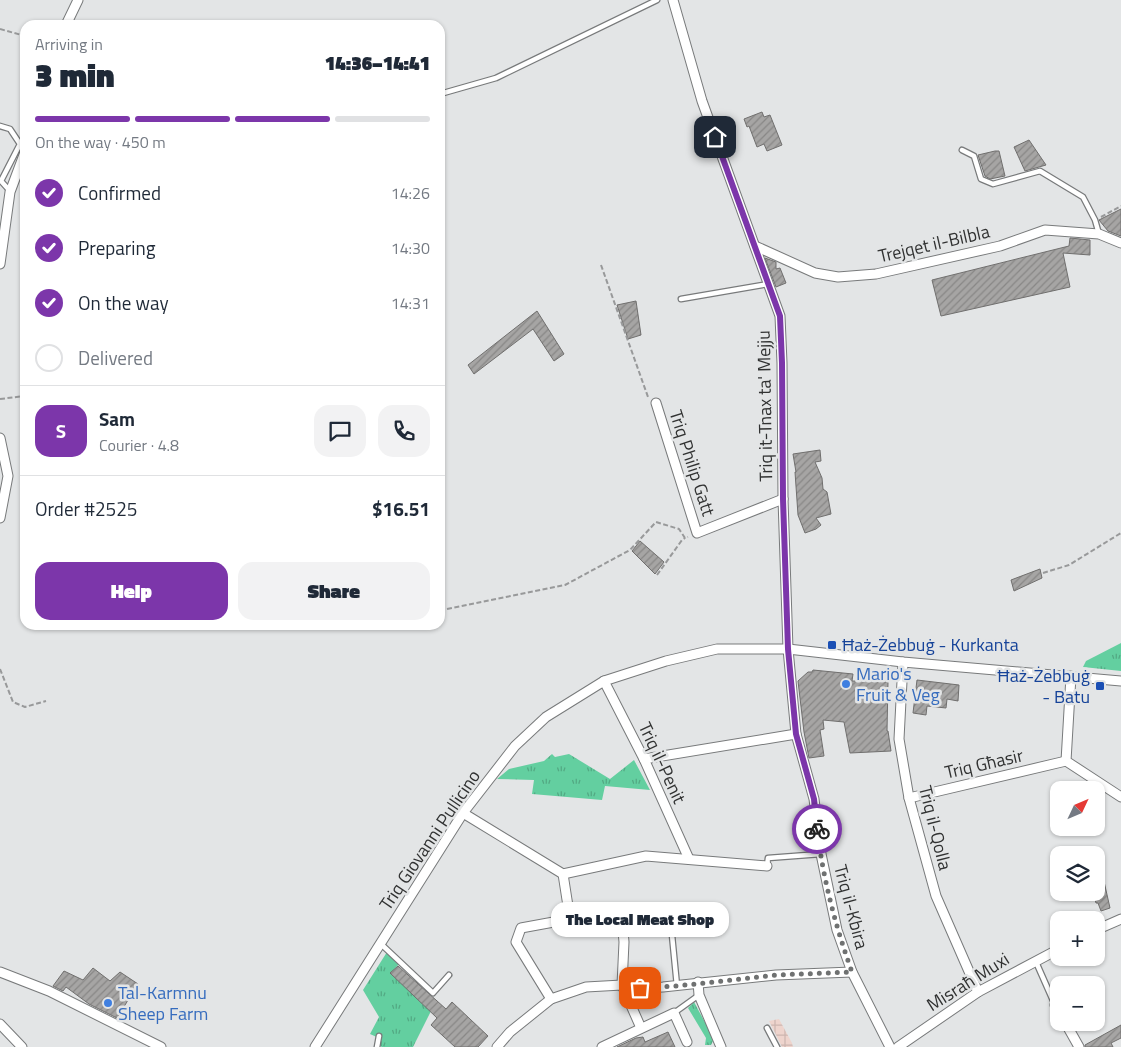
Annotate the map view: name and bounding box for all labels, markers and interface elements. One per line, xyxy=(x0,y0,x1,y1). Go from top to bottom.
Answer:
text: Arriving in xyxy=(35,32,103,56)
text: 14:36–14:41 xyxy=(325,48,430,77)
text: 3 min xyxy=(35,51,115,99)
pin xyxy=(694,116,736,158)
icon: home xyxy=(701,123,729,151)
text: On the way · 450 m xyxy=(35,130,166,154)
text: Confirmed xyxy=(78,178,161,207)
icon: check xyxy=(35,179,63,207)
text: 14:26 xyxy=(391,181,430,205)
street label: Trejqet il-Bilbla xyxy=(876,218,992,269)
text: Preparing xyxy=(78,233,155,262)
icon: check xyxy=(35,234,63,262)
text: 14:30 xyxy=(391,236,430,260)
text: On the way xyxy=(78,288,169,317)
icon: check xyxy=(35,289,63,317)
text: 14:31 xyxy=(391,291,430,315)
street label: Triq it-Tnax ta' Mejju xyxy=(750,330,779,482)
text: Delivered xyxy=(78,343,153,372)
text: Sam xyxy=(99,404,135,433)
button: chat xyxy=(314,405,366,457)
button: phone xyxy=(378,405,430,457)
street label: Triq Philip Gatt xyxy=(663,406,723,520)
text: S xyxy=(56,416,66,445)
text: Courier · 4.8 xyxy=(99,433,179,457)
text: Order #2525 xyxy=(35,494,137,523)
text: $16.51 xyxy=(372,494,430,523)
button: Help xyxy=(35,562,228,620)
button: Share xyxy=(238,562,430,620)
place label: Ħaż-Żebbuġ - Kurkanta xyxy=(842,631,1019,658)
marker: Ħaż-Żebbuġ - Kurkanta xyxy=(826,639,838,651)
place label: Mario's Fruit & Veg xyxy=(856,660,940,708)
place label: Ħaż-Żebbuġ - Batu xyxy=(997,662,1090,710)
marker: Mario's Fruit & Veg xyxy=(840,678,852,690)
marker: Ħaż-Żebbuġ - Batu xyxy=(1094,680,1106,692)
street label: Triq il-Penit xyxy=(632,718,693,809)
street label: Triq Għasir xyxy=(942,741,1026,786)
street label: Triq Giovanni Pullicino xyxy=(373,764,487,915)
north arrow xyxy=(1050,781,1105,836)
map controls xyxy=(1050,781,1105,1031)
street label: Triq il-Qolla xyxy=(912,783,959,873)
courier xyxy=(792,804,842,854)
icon: bike xyxy=(803,815,831,843)
button: layers xyxy=(1050,846,1105,901)
street label: Triq il-Kbira xyxy=(827,862,876,952)
callout: The Local Meat Shop xyxy=(551,903,729,938)
text: The Local Meat Shop xyxy=(566,907,714,931)
button: + xyxy=(1050,911,1105,966)
street label: Misraħ Muxi xyxy=(921,945,1014,1018)
pin xyxy=(619,967,661,1009)
icon: bag xyxy=(626,974,654,1002)
button: − xyxy=(1050,976,1105,1031)
place label: Tal-Karmnu Sheep Farm xyxy=(118,979,208,1027)
marker: Tal-Karmnu Sheep Farm xyxy=(102,997,114,1009)

